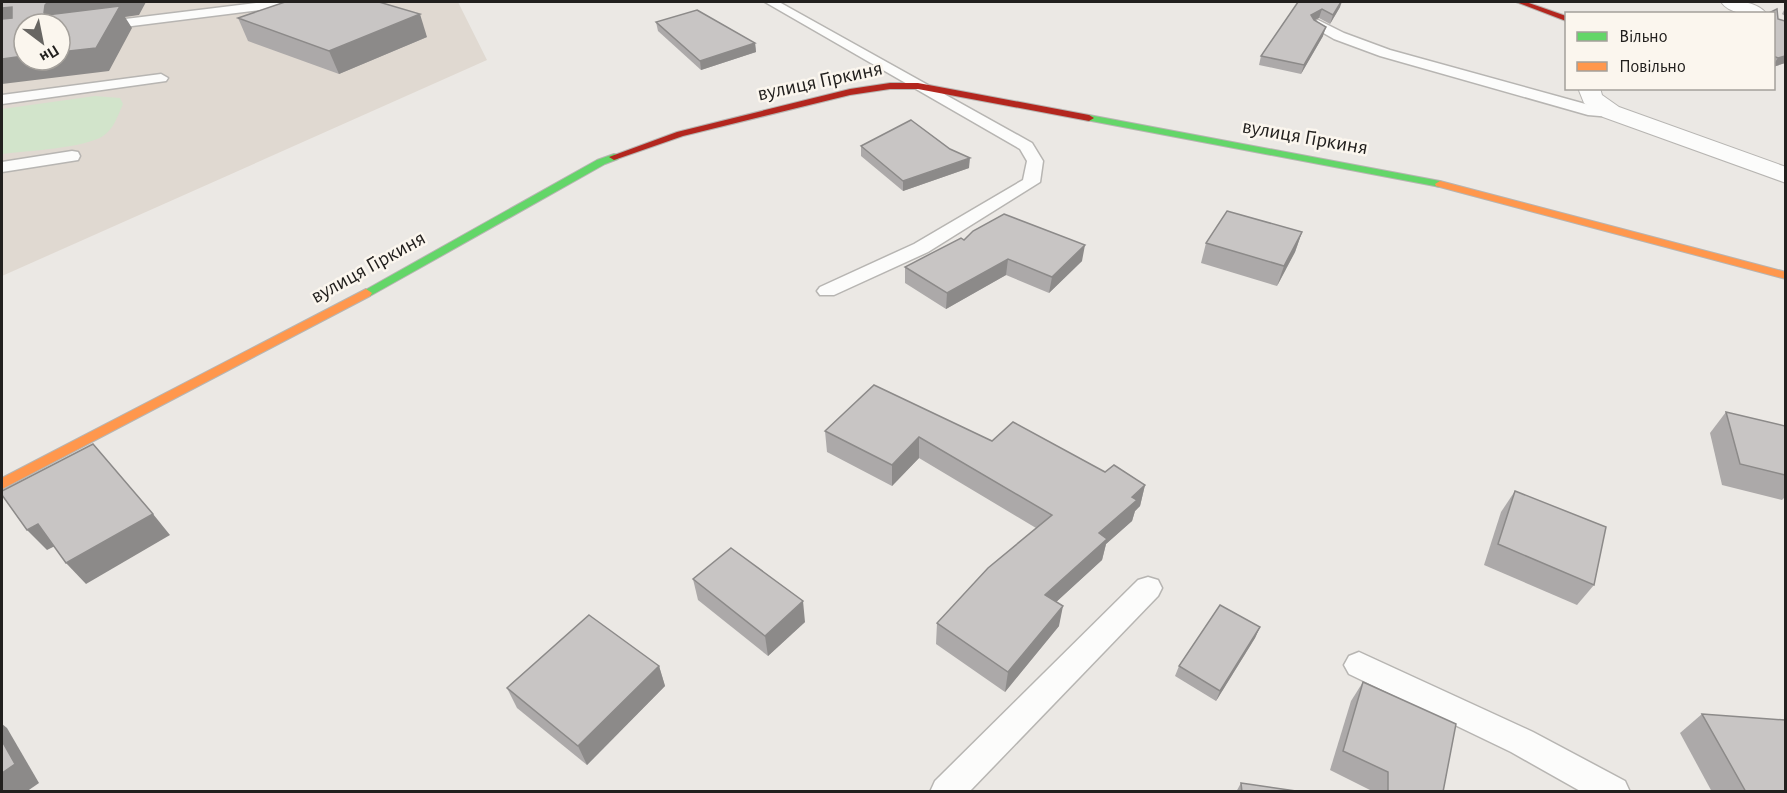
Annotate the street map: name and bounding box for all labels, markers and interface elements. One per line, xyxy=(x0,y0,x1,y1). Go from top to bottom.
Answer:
north arrow xyxy=(12,12,72,72)
legend xyxy=(1565,12,1775,90)
text: Вільно xyxy=(1619,28,1667,46)
text: Пн xyxy=(37,42,62,66)
street label: вулиця Гіркиня xyxy=(756,57,884,105)
text: Повільно xyxy=(1619,58,1686,76)
street label: вулиця Гіркиня xyxy=(1240,116,1370,158)
street label: вулиця Гіркиня xyxy=(307,227,429,307)

